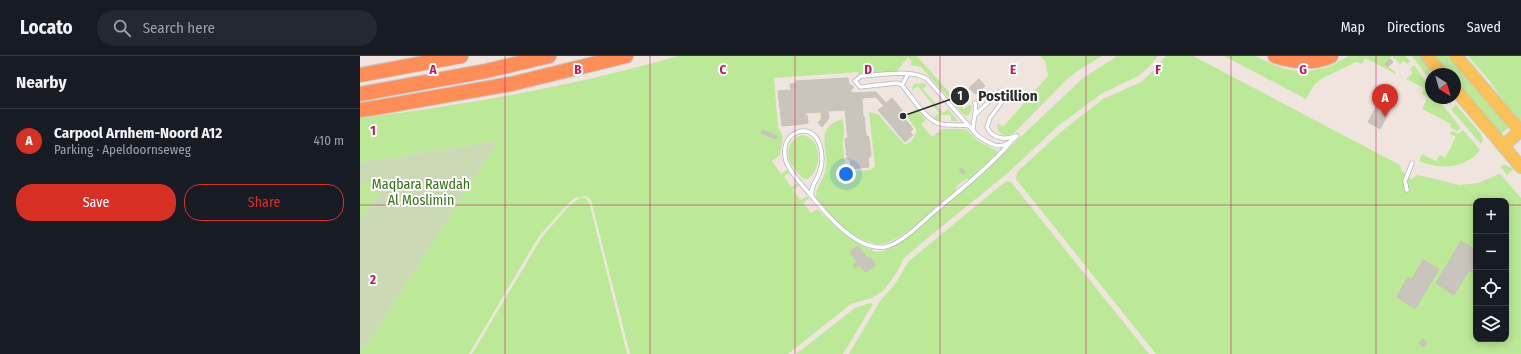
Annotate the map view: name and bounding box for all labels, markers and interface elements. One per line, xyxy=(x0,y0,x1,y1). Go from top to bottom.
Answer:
search box xyxy=(97,10,377,46)
text: Locato xyxy=(20,16,73,39)
icon: search xyxy=(111,17,133,39)
text: Search here xyxy=(143,19,215,37)
text: Map xyxy=(1341,19,1365,36)
text: Directions xyxy=(1387,19,1445,36)
text: Saved xyxy=(1467,19,1501,36)
text: A xyxy=(428,62,437,77)
text: B xyxy=(574,62,582,77)
text: C xyxy=(720,62,727,77)
text: D xyxy=(864,62,872,77)
text: E xyxy=(1010,62,1016,77)
text: F xyxy=(1155,62,1161,77)
text: G xyxy=(1299,62,1307,77)
north arrow xyxy=(1425,68,1461,104)
text: Nearby xyxy=(16,72,67,93)
callout: Postillion xyxy=(950,83,1046,110)
pin: A xyxy=(1372,84,1398,117)
text: Postillion xyxy=(978,87,1038,105)
text: 1 xyxy=(957,89,963,103)
text: 1 xyxy=(370,123,376,138)
text: Carpool Arnhem-Noord A12 xyxy=(54,124,222,142)
text: A xyxy=(25,133,33,148)
text: 410 m xyxy=(314,133,344,148)
text: Parking · Apeldoornseweg xyxy=(54,142,191,157)
your location xyxy=(836,164,856,184)
park label: Maqbara Rawdah Al Moslimin xyxy=(372,176,470,209)
button: Save xyxy=(16,184,176,221)
button: Share xyxy=(184,184,344,221)
map controls xyxy=(1473,198,1509,342)
button: + xyxy=(1473,198,1509,234)
button: − xyxy=(1473,234,1509,270)
button: locate xyxy=(1473,270,1509,306)
text: 2 xyxy=(369,272,376,287)
button: layers xyxy=(1473,306,1509,342)

